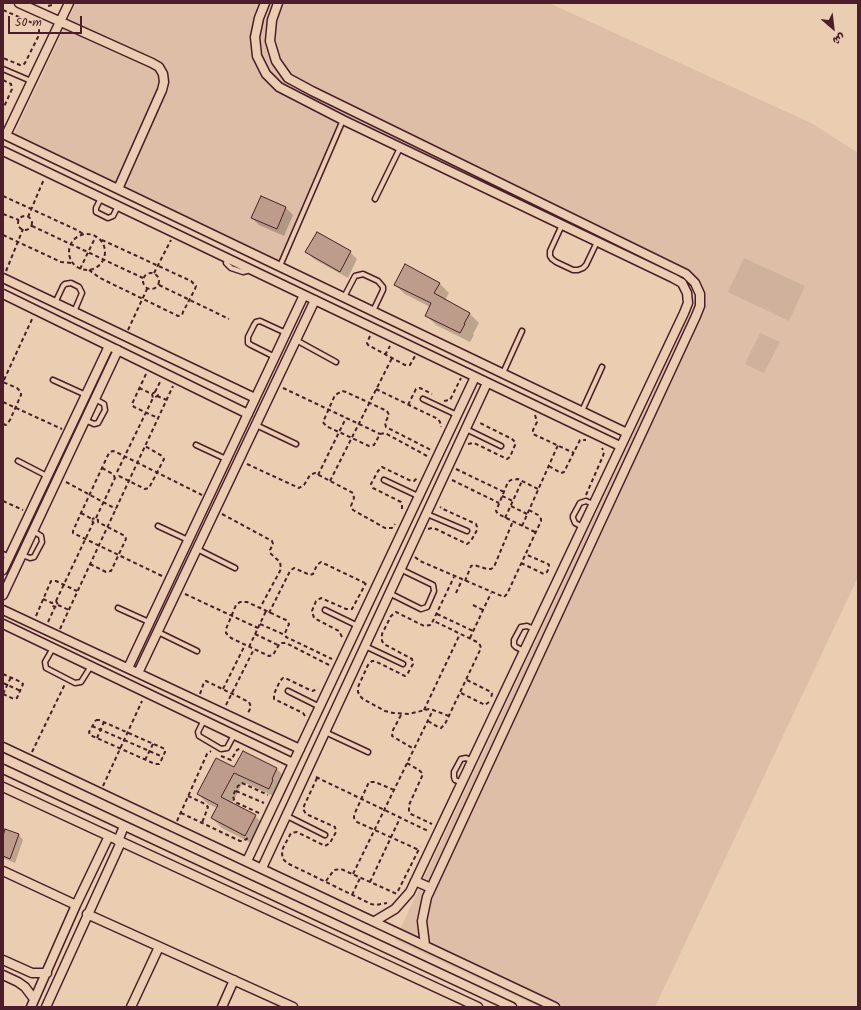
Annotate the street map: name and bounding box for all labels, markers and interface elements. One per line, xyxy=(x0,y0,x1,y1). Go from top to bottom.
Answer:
scale bar xyxy=(10,8,84,34)
north arrow xyxy=(813,8,853,48)
text: 50 m xyxy=(15,13,42,32)
text: ش xyxy=(829,28,848,49)

